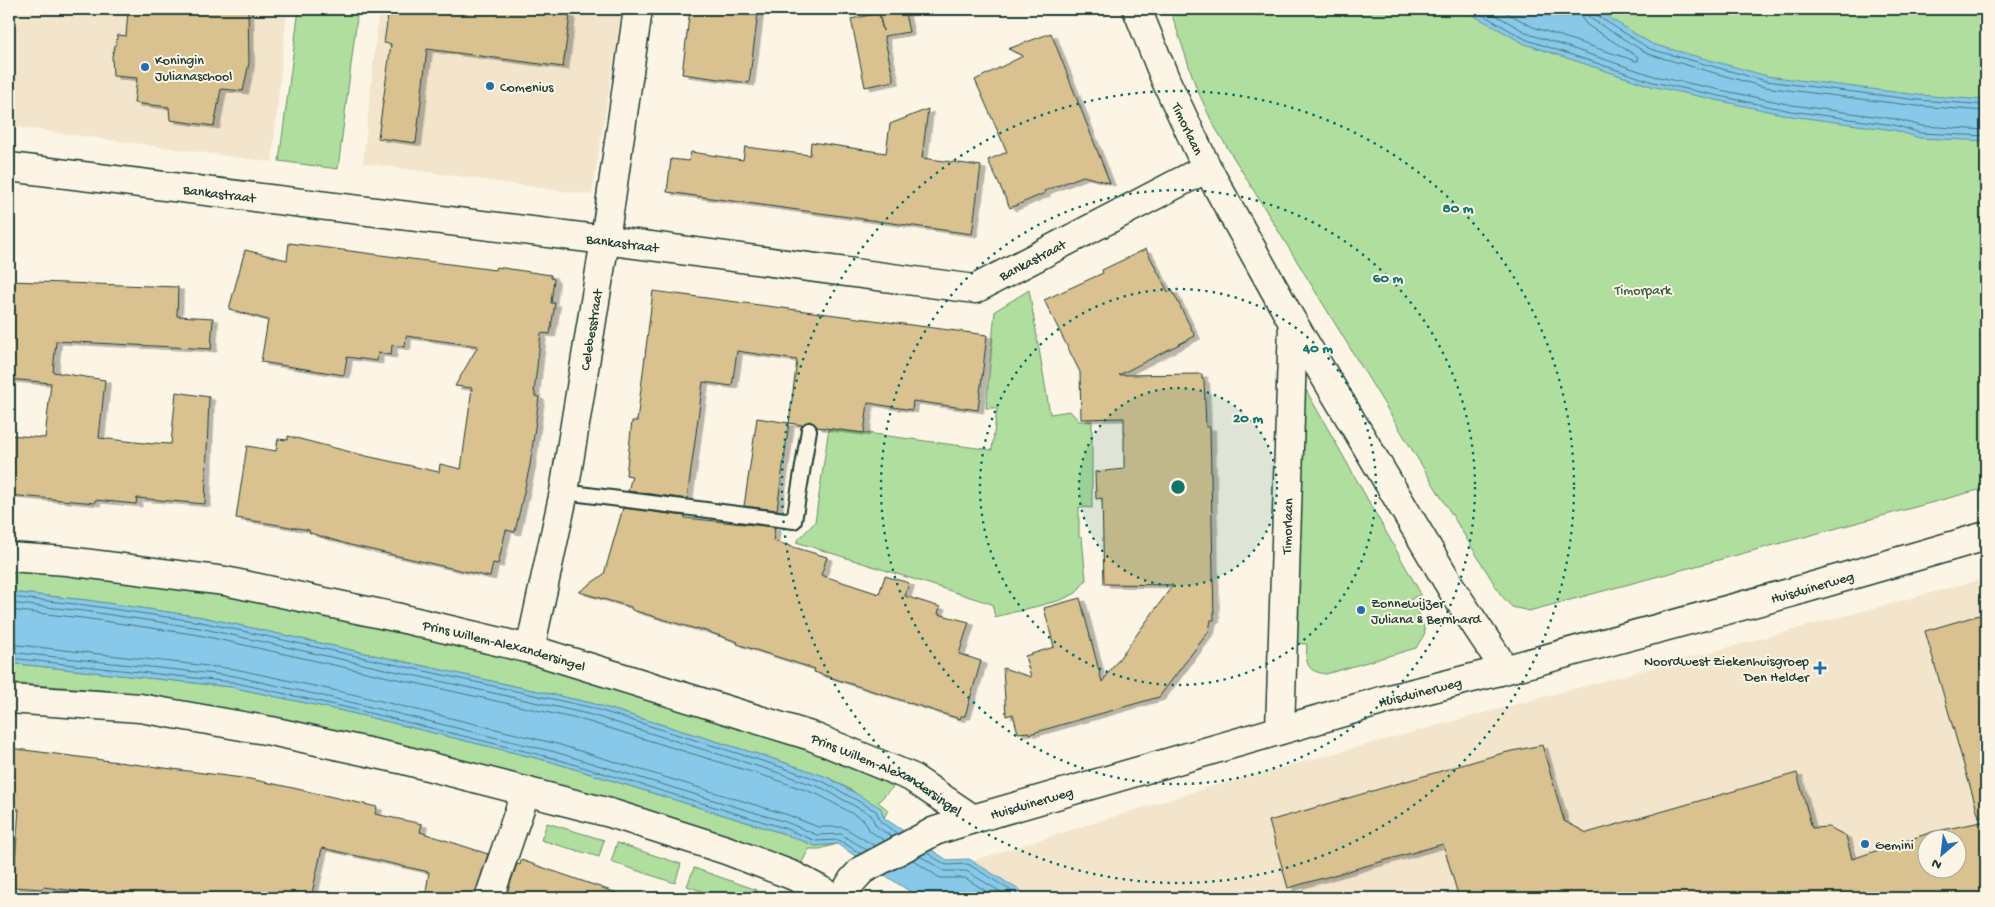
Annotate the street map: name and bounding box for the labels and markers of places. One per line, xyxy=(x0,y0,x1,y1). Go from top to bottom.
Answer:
place label: Koningin Julianaschool xyxy=(155,53,232,86)
marker: Koningin Julianaschool xyxy=(139,61,151,73)
marker: Comenius xyxy=(484,80,496,92)
place label: Comenius xyxy=(500,80,554,97)
centre of rings xyxy=(1169,478,1187,496)
place label: Zonnewijzer Juliana & Bernhard xyxy=(1371,596,1483,629)
marker: Zonnewijzer Juliana & Bernhard xyxy=(1355,604,1367,616)
place label: Noordwest Ziekenhuisgroep Den Helder xyxy=(1644,654,1810,687)
marker: Noordwest Ziekenhuisgroep Den Helder xyxy=(1813,661,1827,675)
marker: Gemini xyxy=(1859,838,1871,850)
place label: Gemini xyxy=(1875,838,1914,855)

